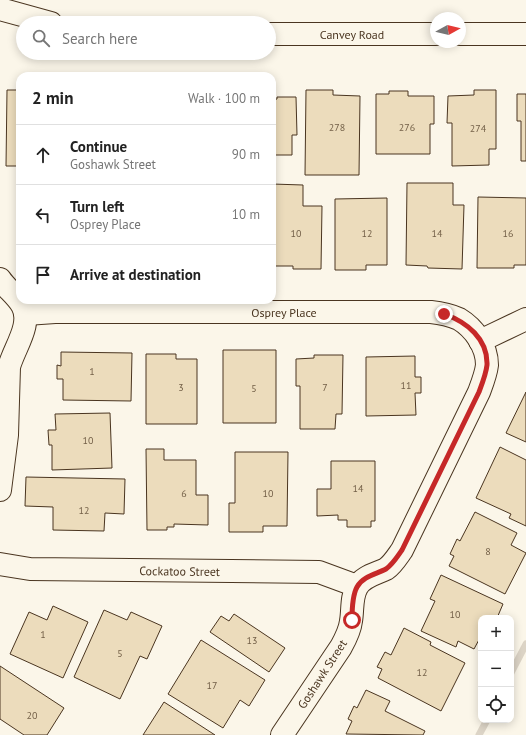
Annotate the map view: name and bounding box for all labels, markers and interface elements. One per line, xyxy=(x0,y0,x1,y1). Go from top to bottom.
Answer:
north arrow xyxy=(430,12,466,48)
search box xyxy=(16,16,276,60)
icon: search xyxy=(30,27,52,49)
street label: Canvey Road xyxy=(320,27,384,42)
text: Search here xyxy=(62,29,138,48)
text: 2 min xyxy=(32,87,73,109)
text: Walk · 100 m xyxy=(188,90,260,107)
house number: 278 xyxy=(329,121,345,134)
house number: 276 xyxy=(399,121,415,134)
house number: 274 xyxy=(470,122,487,135)
text: Continue xyxy=(70,137,127,156)
icon: ahead xyxy=(32,144,54,166)
text: 90 m xyxy=(232,146,260,163)
text: Goshawk Street xyxy=(70,156,156,173)
text: Turn left xyxy=(70,197,124,216)
icon: left xyxy=(32,204,54,226)
text: 10 m xyxy=(232,206,260,223)
text: Osprey Place xyxy=(70,216,141,233)
house number: 10 xyxy=(291,227,302,240)
house number: 12 xyxy=(362,227,372,240)
house number: 14 xyxy=(432,227,443,240)
house number: 16 xyxy=(503,227,513,240)
icon: arrive xyxy=(32,264,54,286)
text: Arrive at destination xyxy=(70,265,201,284)
street label: Osprey Place xyxy=(251,305,317,320)
route end xyxy=(435,305,453,323)
house number: 1 xyxy=(89,365,95,378)
house number: 11 xyxy=(401,379,411,392)
house number: 3 xyxy=(178,381,184,394)
house number: 7 xyxy=(322,381,328,394)
house number: 5 xyxy=(251,382,257,395)
house number: 10 xyxy=(83,434,94,447)
house number: 14 xyxy=(353,482,364,495)
house number: 6 xyxy=(181,487,187,500)
house number: 10 xyxy=(263,487,274,500)
house number: 12 xyxy=(79,504,89,517)
house number: 8 xyxy=(485,545,491,558)
street label: Cockatoo Street xyxy=(139,563,220,578)
house number: 10 xyxy=(450,608,461,621)
route start xyxy=(343,611,361,629)
map controls xyxy=(478,615,514,723)
button: + xyxy=(478,615,514,651)
house number: 1 xyxy=(40,628,46,641)
house number: 13 xyxy=(247,634,257,647)
street label: Goshawk Street xyxy=(294,637,350,711)
house number: 5 xyxy=(117,647,123,660)
button: − xyxy=(478,651,514,687)
house number: 12 xyxy=(417,666,427,679)
house number: 17 xyxy=(207,679,217,692)
button: locate xyxy=(478,687,514,723)
house number: 20 xyxy=(27,709,38,722)

